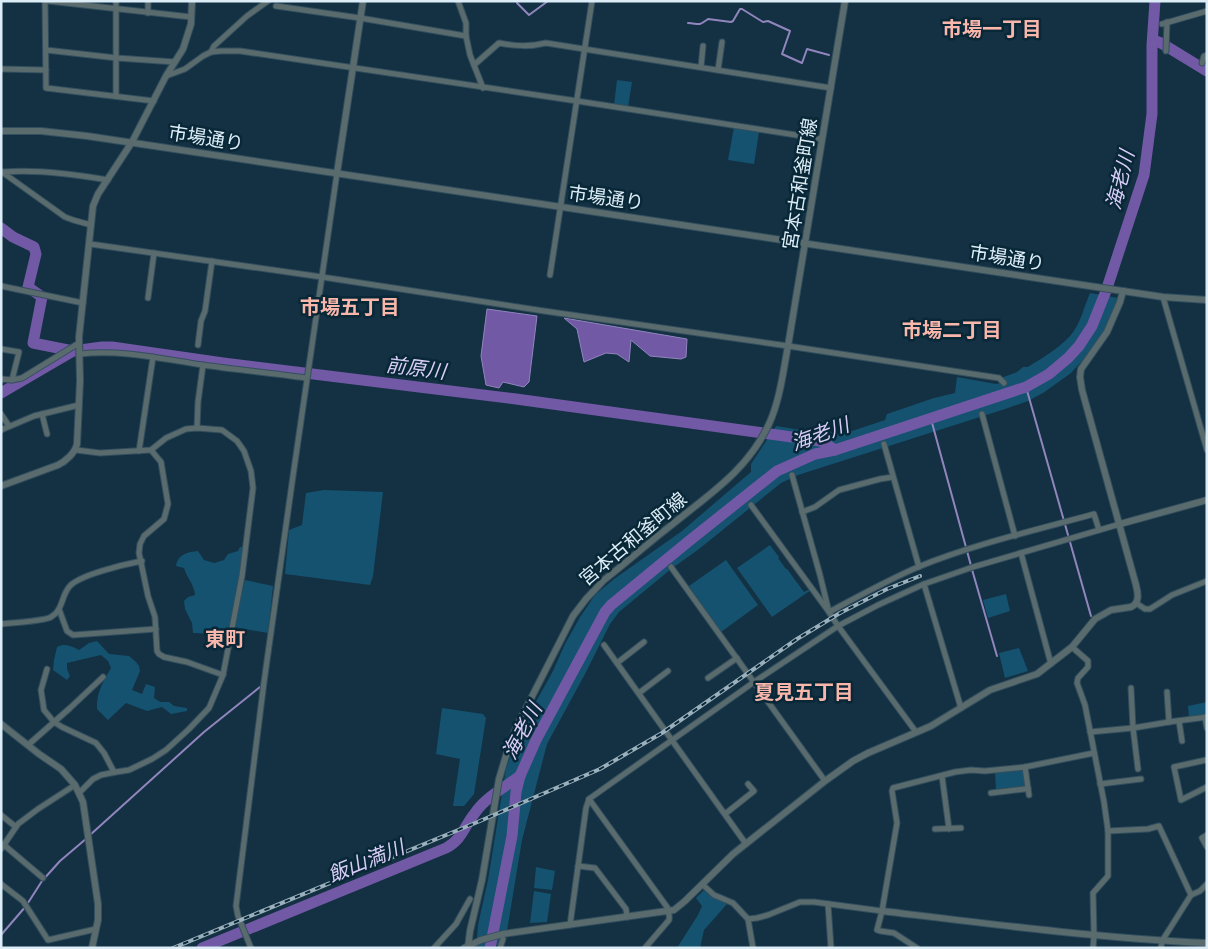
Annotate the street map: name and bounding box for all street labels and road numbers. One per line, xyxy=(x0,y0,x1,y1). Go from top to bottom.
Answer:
street label: 宮本古和釜町線 xyxy=(778,117,822,251)
street label: 市場通り xyxy=(167,121,245,155)
street label: 市場通り xyxy=(567,181,645,215)
street label: 市場通り xyxy=(968,241,1046,275)
street label: 宮本古和釜町線 xyxy=(575,487,691,591)

